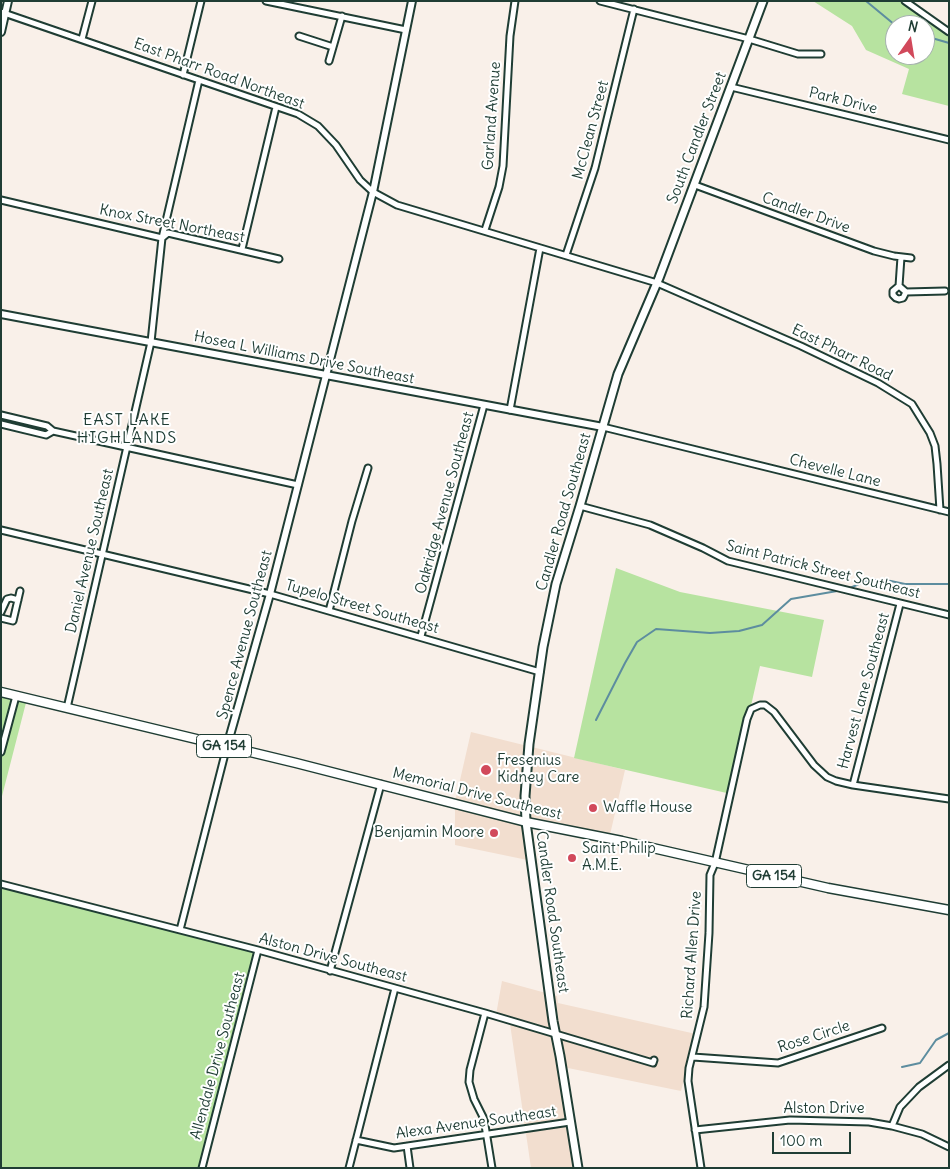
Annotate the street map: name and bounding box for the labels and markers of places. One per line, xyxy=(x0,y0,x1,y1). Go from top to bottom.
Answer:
place label: Fresenius Kidney Care xyxy=(497,752,579,787)
marker: Fresenius Kidney Care xyxy=(479,763,493,777)
place label: Waffle House xyxy=(603,799,692,817)
marker: Waffle House xyxy=(587,802,599,814)
place label: Benjamin Moore xyxy=(374,824,484,842)
marker: Benjamin Moore xyxy=(488,827,500,839)
place label: Saint Philip A.M.E. xyxy=(582,840,656,875)
marker: Saint Philip A.M.E. xyxy=(566,852,578,864)

